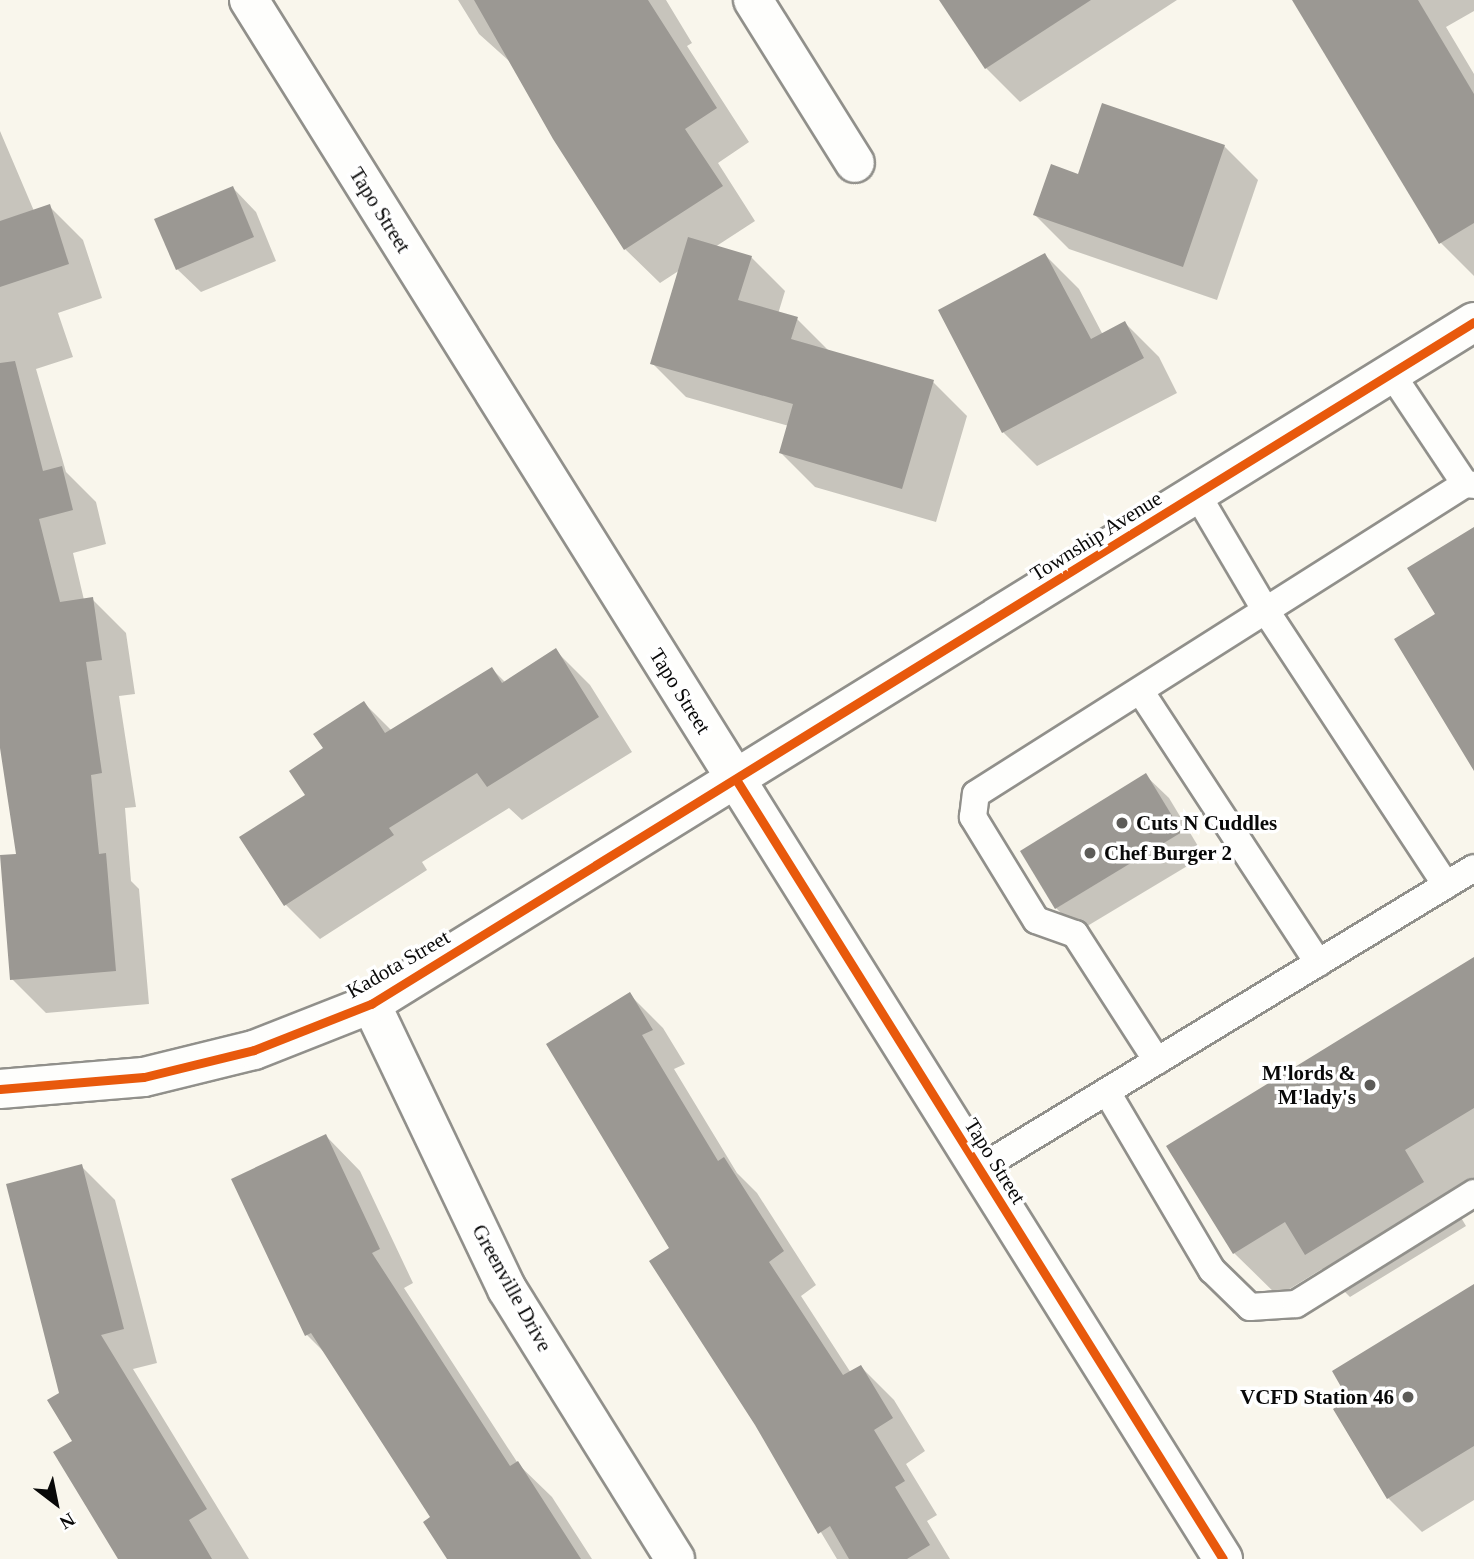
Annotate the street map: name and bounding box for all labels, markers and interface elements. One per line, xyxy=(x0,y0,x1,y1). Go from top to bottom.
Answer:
street label: Tapo Street xyxy=(344,163,416,257)
street label: Township Avenue xyxy=(1025,485,1167,587)
street label: Tapo Street xyxy=(644,644,716,738)
place label: Cuts N Cuddles xyxy=(1136,810,1277,836)
marker: Cuts N Cuddles xyxy=(1114,815,1130,831)
place label: Chef Burger 2 xyxy=(1104,840,1232,866)
marker: Chef Burger 2 xyxy=(1082,845,1098,861)
street label: Kadota Street xyxy=(342,924,454,1004)
place label: M'lords & M'lady's xyxy=(1262,1060,1356,1110)
marker: M'lords & M'lady's xyxy=(1362,1077,1378,1093)
street label: Tapo Street xyxy=(959,1114,1031,1208)
street label: Greenville Drive xyxy=(467,1220,557,1356)
place label: VCFD Station 46 xyxy=(1240,1384,1394,1410)
marker: VCFD Station 46 xyxy=(1400,1389,1416,1405)
north arrow xyxy=(21,1468,91,1538)
text: N xyxy=(56,1509,79,1534)

